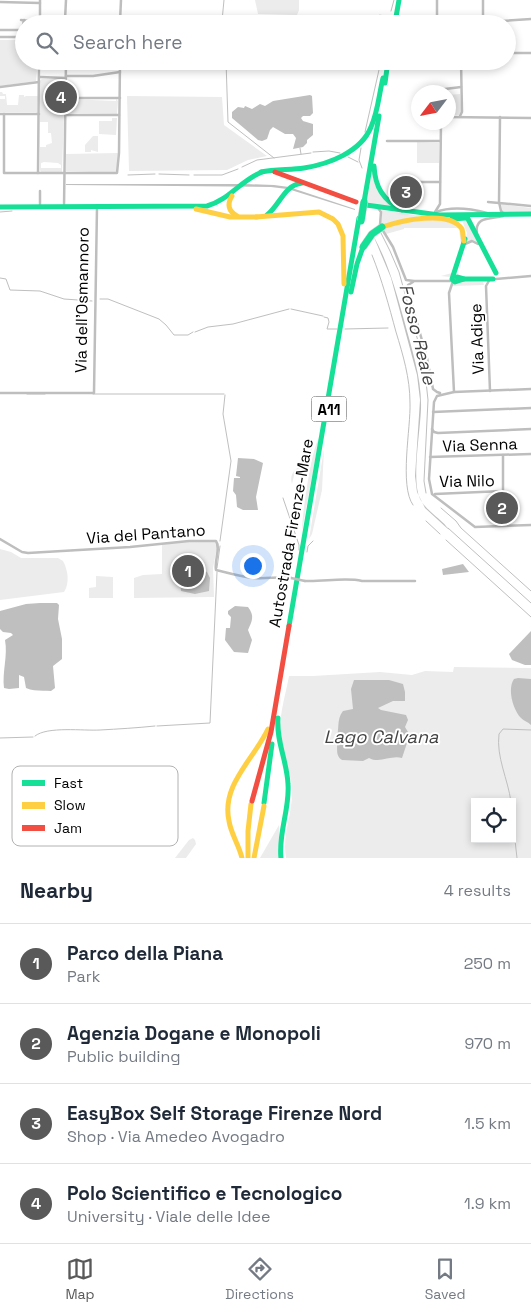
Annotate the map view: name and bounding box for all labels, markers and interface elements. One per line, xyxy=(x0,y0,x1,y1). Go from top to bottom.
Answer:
search box xyxy=(15,15,516,70)
icon: search xyxy=(33,29,61,57)
text: Search here xyxy=(73,30,183,55)
pin: 4 xyxy=(45,78,77,116)
north arrow xyxy=(411,85,456,130)
pin: 3 xyxy=(390,173,422,211)
street label: Via dell'Osmannoro xyxy=(70,227,94,373)
water label: Fosso Reale xyxy=(394,281,442,388)
street label: Via Adige xyxy=(465,303,489,375)
road number: A11 xyxy=(312,396,346,422)
street label: Via Senna xyxy=(442,433,518,457)
street label: Autostrada Firenze-Mare xyxy=(264,437,318,629)
street label: Via Nilo xyxy=(439,470,495,492)
pin: 2 xyxy=(486,489,518,527)
street label: Via del Pantano xyxy=(86,519,206,549)
pin: 1 xyxy=(172,552,204,590)
your location xyxy=(240,553,266,579)
water label: Lago Calvana xyxy=(324,725,439,748)
legend xyxy=(12,766,178,846)
text: Fast xyxy=(54,774,83,792)
text: Slow xyxy=(54,796,86,814)
map controls xyxy=(471,798,516,843)
button: locate xyxy=(471,798,516,843)
text: Jam xyxy=(54,819,82,837)
text: Nearby xyxy=(20,877,93,904)
text: 4 results xyxy=(444,880,511,901)
text: Parco della Piana xyxy=(67,941,223,966)
text: 1 xyxy=(32,953,40,974)
text: 250 m xyxy=(464,953,511,974)
text: Park xyxy=(67,966,100,987)
text: Agenzia Dogane e Monopoli xyxy=(67,1021,321,1046)
text: 2 xyxy=(31,1033,41,1054)
text: 970 m xyxy=(464,1033,511,1054)
text: Public building xyxy=(67,1046,180,1067)
text: EasyBox Self Storage Firenze Nord xyxy=(67,1101,382,1126)
text: 3 xyxy=(31,1113,41,1134)
text: 1.5 km xyxy=(464,1113,511,1134)
text: Shop · Via Amedeo Avogadro xyxy=(67,1126,285,1147)
text: Polo Scientifico e Tecnologico xyxy=(67,1181,342,1206)
text: 4 xyxy=(31,1193,41,1214)
text: 1.9 km xyxy=(464,1193,511,1214)
text: University · Viale delle Idee xyxy=(67,1206,270,1227)
tab: Map xyxy=(65,1255,95,1303)
tab: Directions xyxy=(225,1255,294,1303)
tab: Saved xyxy=(425,1255,466,1303)

